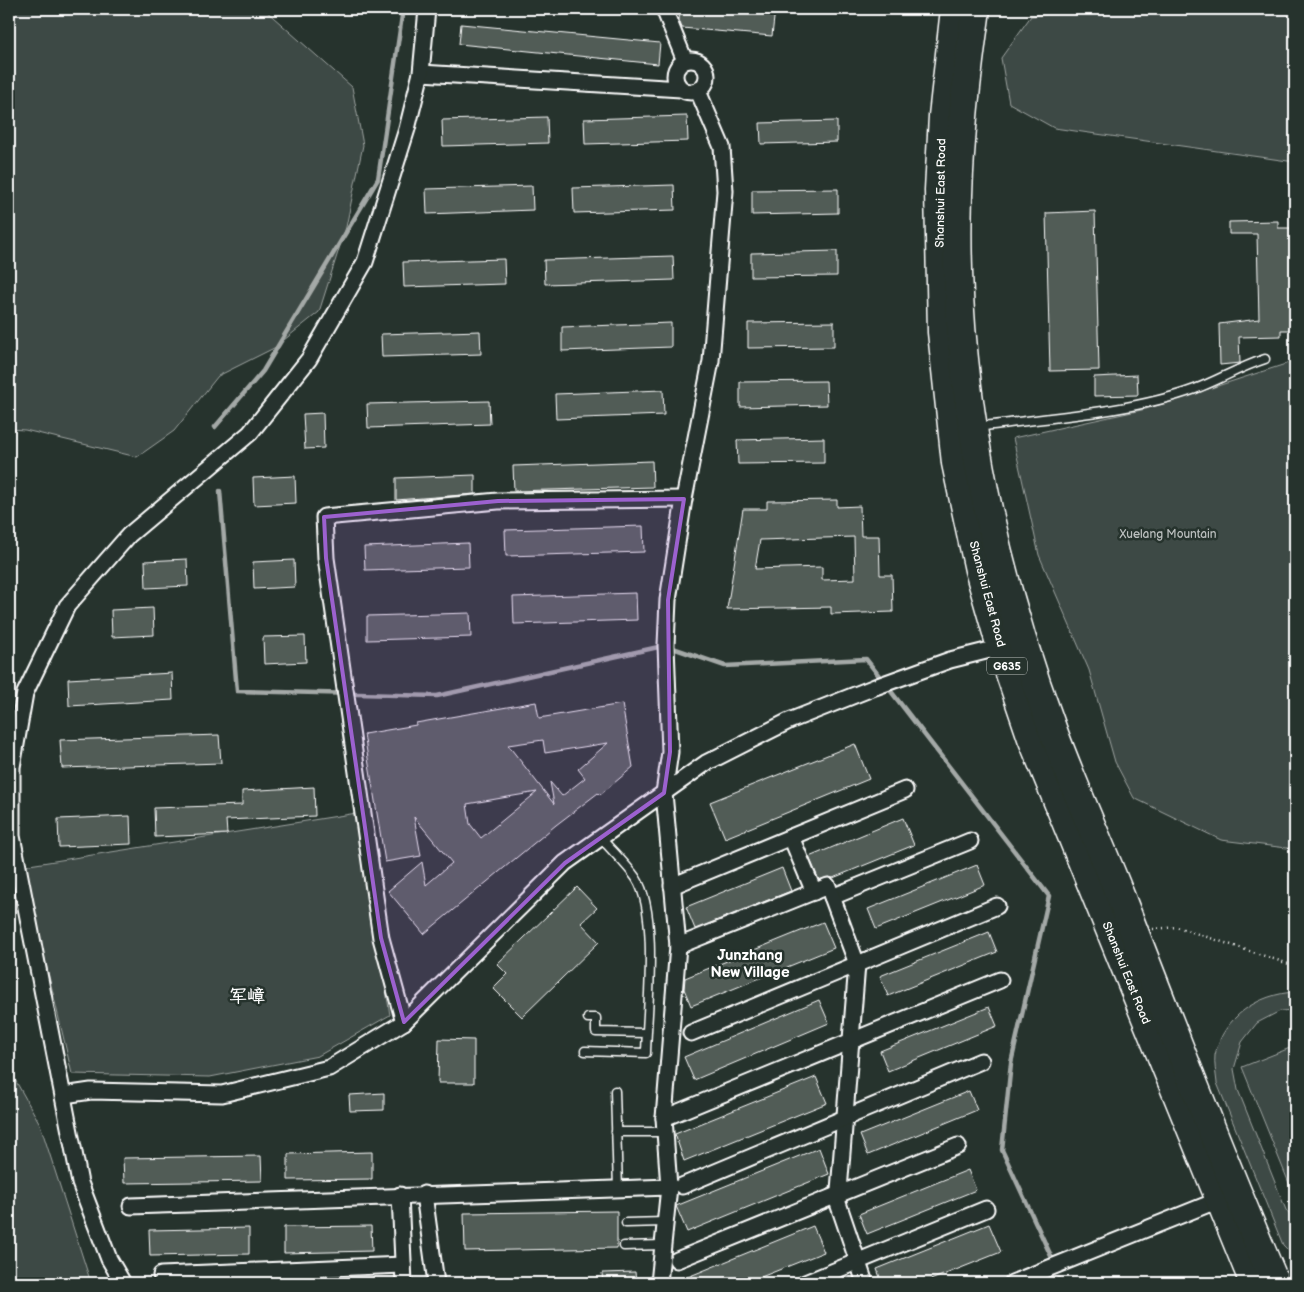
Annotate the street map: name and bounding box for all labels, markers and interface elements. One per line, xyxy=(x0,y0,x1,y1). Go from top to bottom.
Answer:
street label: Shanshui East Road xyxy=(933,138,949,248)
park label: Xuelang Mountain xyxy=(1118,527,1217,542)
street label: Shanshui East Road xyxy=(966,539,1008,649)
road number: G635 xyxy=(987,658,1027,674)
street label: Shanshui East Road xyxy=(1099,920,1153,1027)
district label: Junzhang New Village xyxy=(710,946,790,982)
district label: 军嶂 xyxy=(229,986,265,1007)

